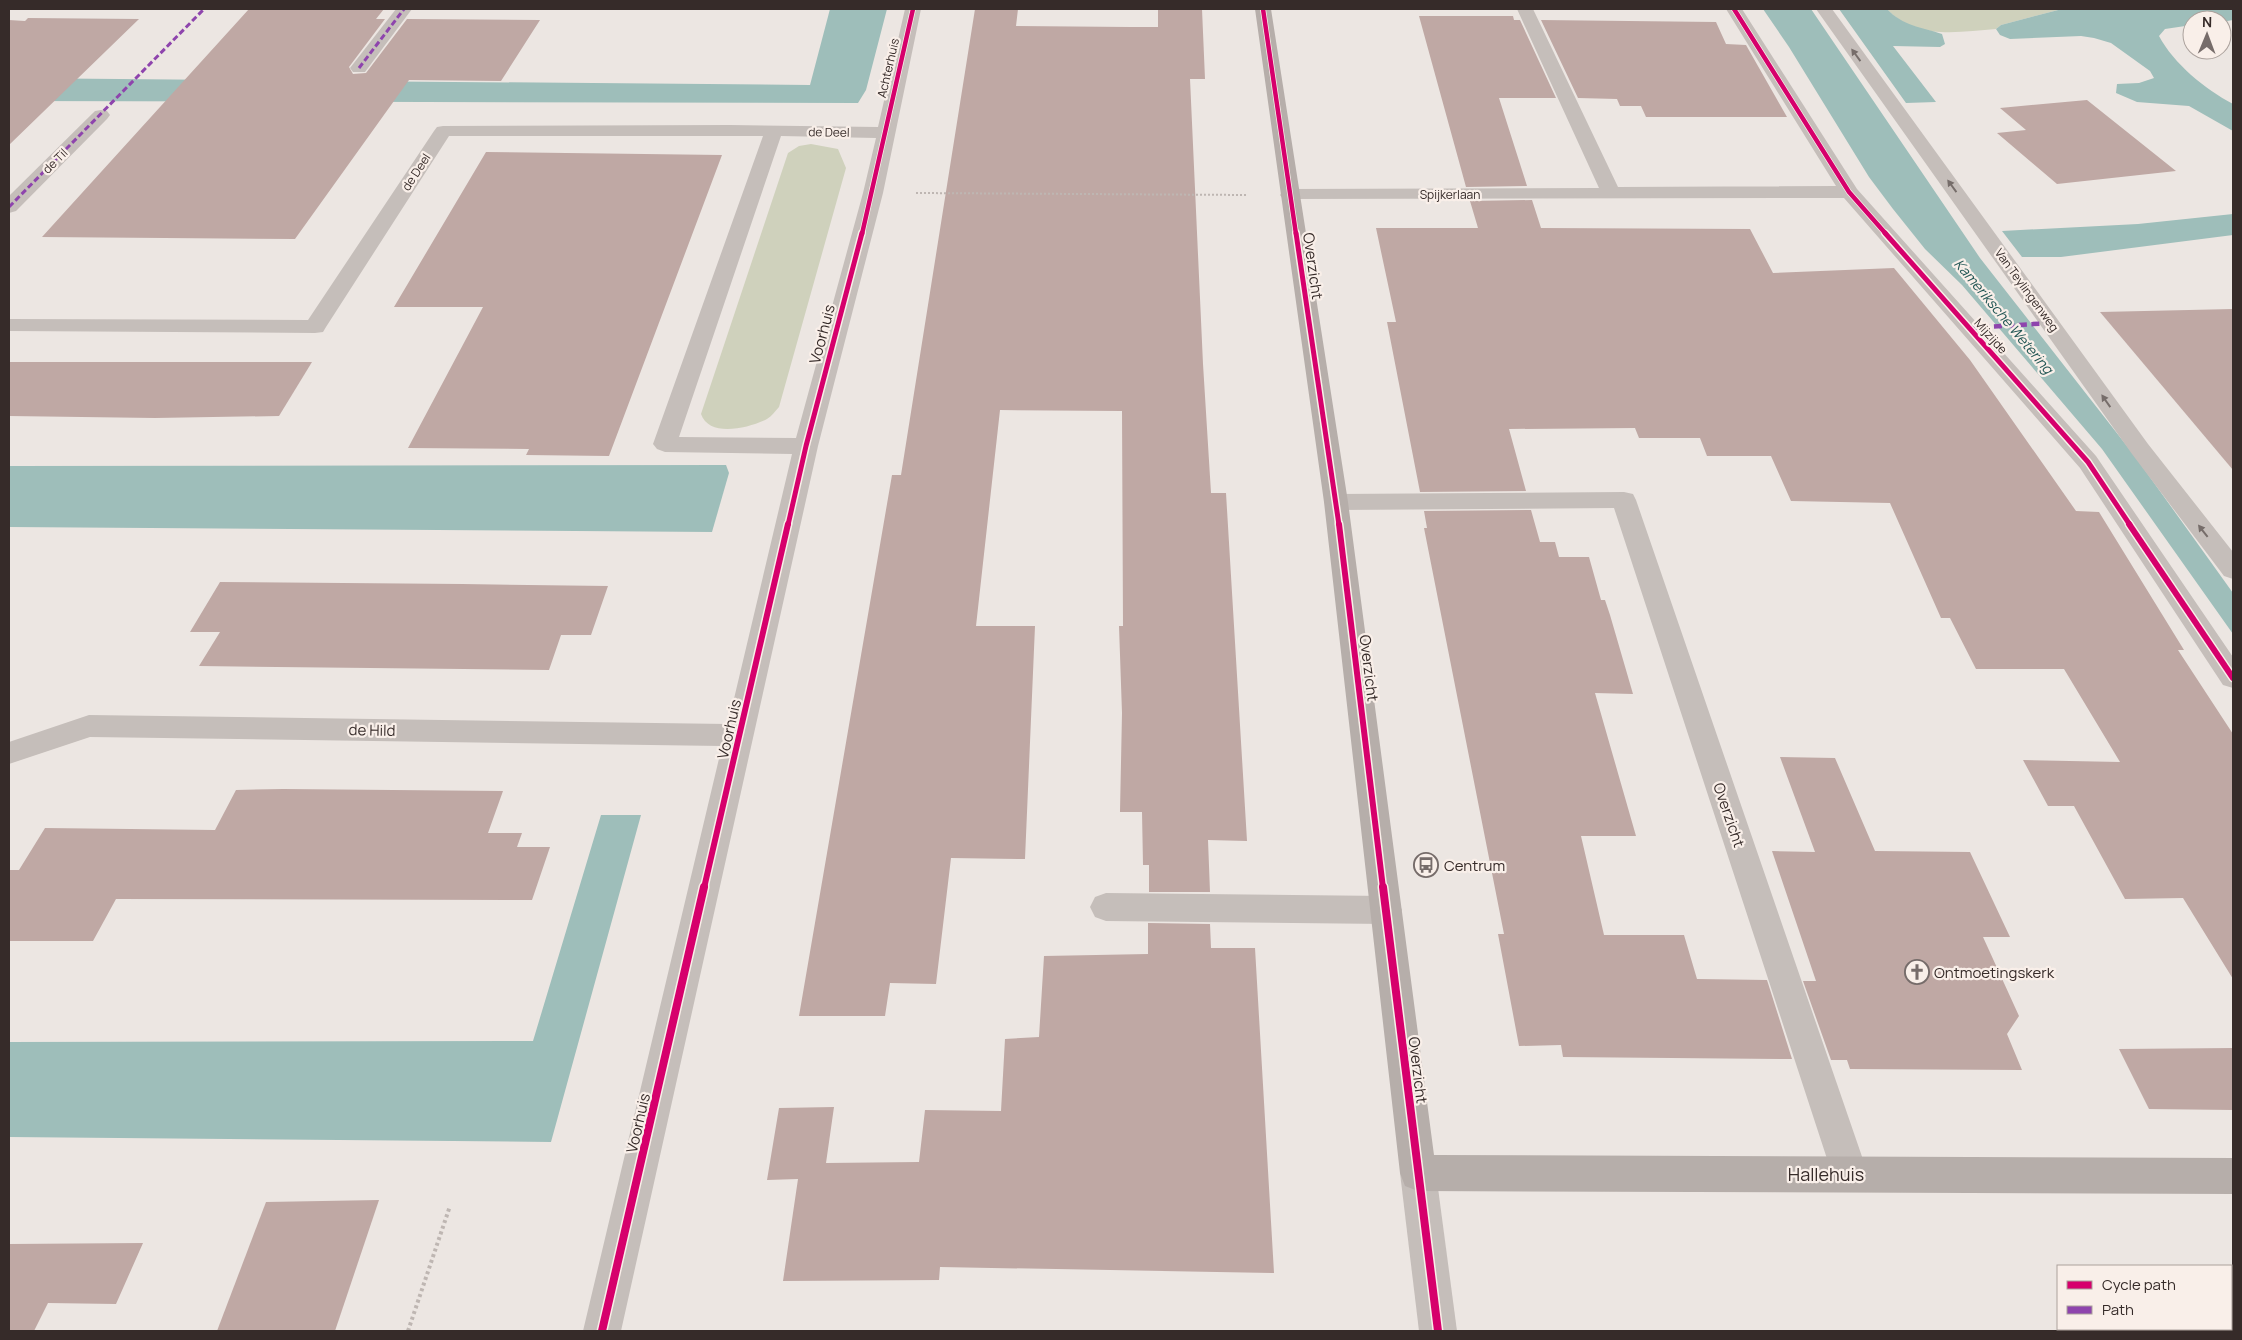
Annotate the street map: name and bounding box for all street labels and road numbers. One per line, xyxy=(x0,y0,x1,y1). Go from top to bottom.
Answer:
street label: Achterhuis xyxy=(873,37,903,99)
street label: de Deel xyxy=(808,123,850,141)
street label: de Til xyxy=(39,145,71,177)
street label: de Deel xyxy=(398,150,434,194)
street label: Spijkerlaan xyxy=(1420,186,1480,203)
street label: Overzicht xyxy=(1298,231,1328,301)
street label: Van Teylingenweg xyxy=(1991,245,2063,335)
street label: Voorhuis xyxy=(804,302,840,366)
street label: Mijzijde xyxy=(1971,315,2011,357)
street label: Overzicht xyxy=(1354,633,1384,703)
street label: Voorhuis xyxy=(712,697,746,761)
street label: de Hild xyxy=(348,719,396,741)
street label: Overzicht xyxy=(1708,780,1750,850)
street label: Overzicht xyxy=(1403,1035,1433,1105)
street label: Voorhuis xyxy=(621,1091,655,1155)
street label: Hallehuis xyxy=(1788,1162,1864,1186)

